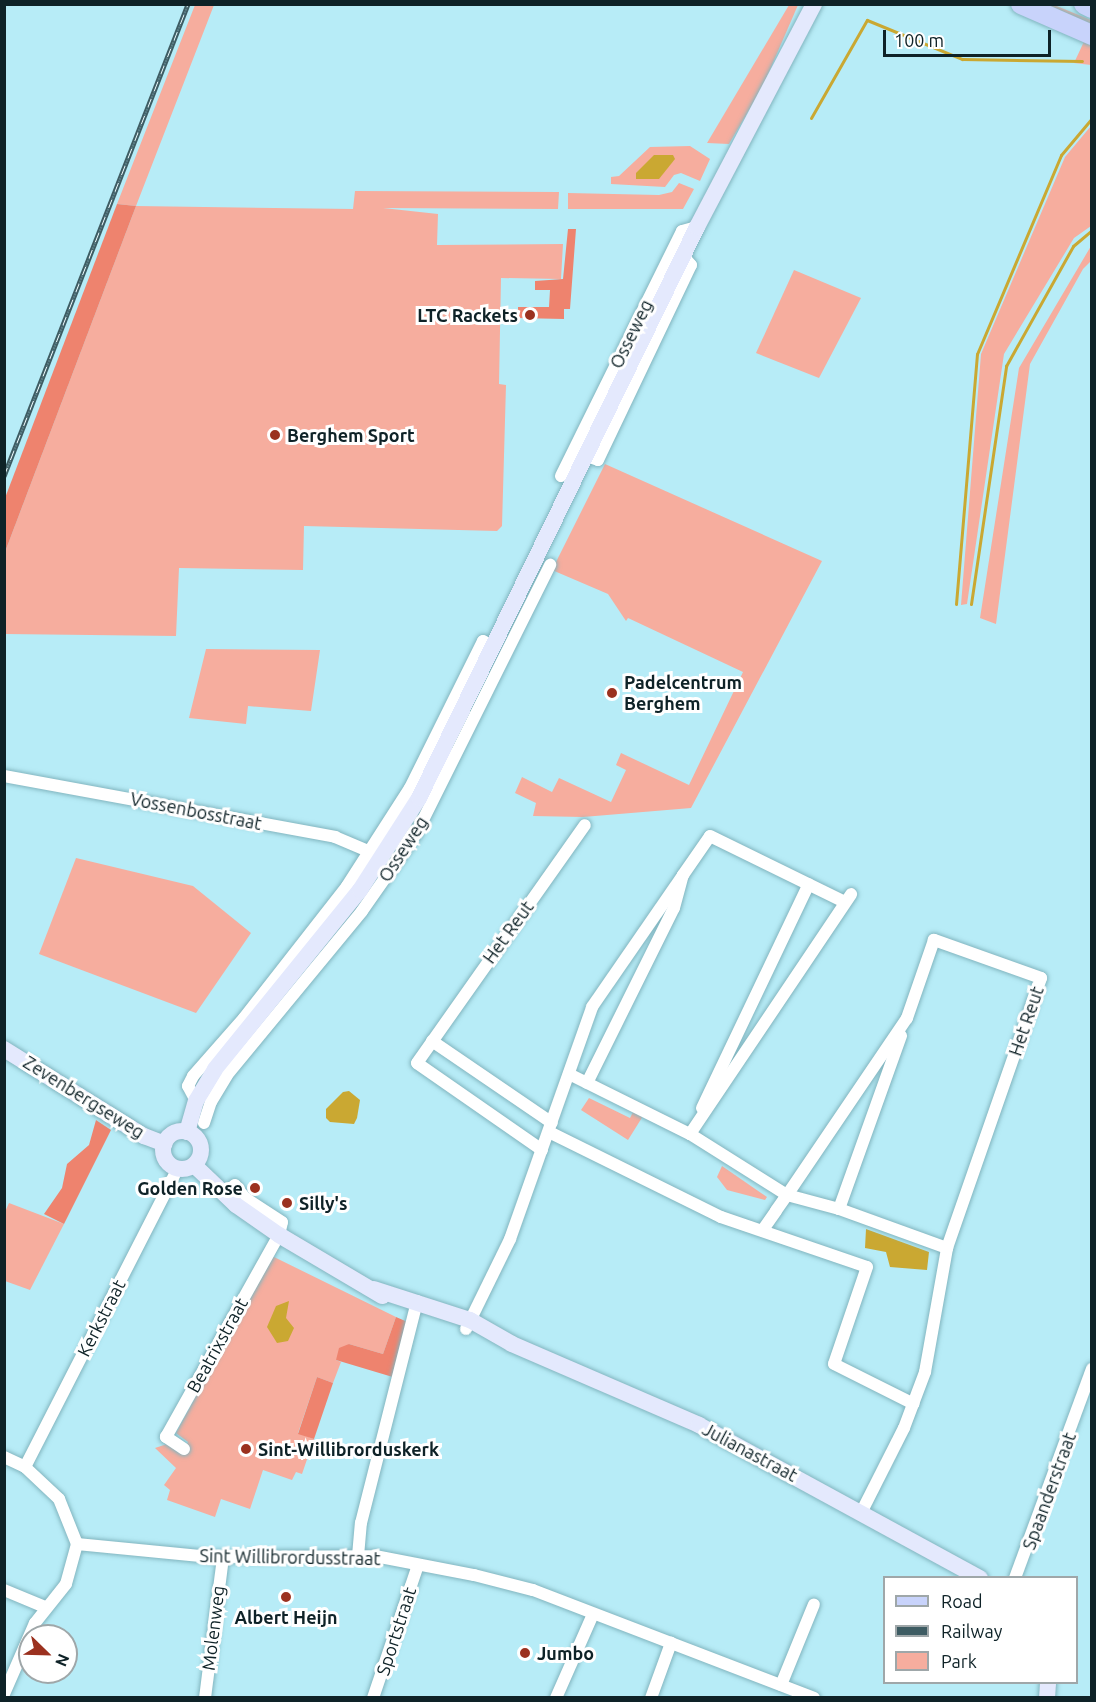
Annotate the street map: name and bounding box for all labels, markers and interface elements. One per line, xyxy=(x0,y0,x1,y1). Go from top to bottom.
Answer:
scale bar xyxy=(886,18,1054,56)
text: 100 m xyxy=(894,30,944,50)
street label: Osseweg xyxy=(605,296,657,372)
place label: LTC Rackets xyxy=(417,304,518,326)
marker: LTC Rackets xyxy=(523,308,537,322)
place label: Berghem Sport xyxy=(287,424,415,446)
marker: Berghem Sport xyxy=(268,428,282,442)
place label: Padelcentrum Berghem xyxy=(624,672,742,714)
marker: Padelcentrum Berghem xyxy=(605,686,619,700)
street label: Vossenbosstraat xyxy=(129,788,263,834)
street label: Osseweg xyxy=(374,812,432,886)
street label: Het Reut xyxy=(478,896,538,968)
street label: Het Reut xyxy=(1004,983,1048,1059)
street label: Zevenbergseweg xyxy=(19,1051,149,1143)
place label: Golden Rose xyxy=(137,1177,243,1199)
marker: Golden Rose xyxy=(248,1181,262,1195)
place label: Silly's xyxy=(299,1192,347,1214)
marker: Silly's xyxy=(280,1196,294,1210)
street label: Kerkstraat xyxy=(72,1276,130,1360)
street label: Beatrixstraat xyxy=(182,1294,252,1396)
street label: Julianastraat xyxy=(699,1418,801,1486)
street label: Spaanderstraat xyxy=(1018,1429,1080,1553)
place label: Sint-Willibrorduskerk xyxy=(258,1438,439,1460)
marker: Sint-Willibrorduskerk xyxy=(239,1442,253,1456)
street label: Sint Willibrordusstraat xyxy=(199,1545,381,1569)
legend xyxy=(883,1576,1078,1684)
street label: Molenweg xyxy=(197,1584,229,1672)
street label: Sportstraat xyxy=(372,1584,420,1678)
marker: Albert Heijn xyxy=(279,1590,293,1604)
text: Road xyxy=(941,1591,983,1611)
place label: Albert Heijn xyxy=(234,1606,338,1628)
text: Railway xyxy=(941,1621,1002,1641)
north arrow xyxy=(18,1624,78,1684)
place label: Jumbo xyxy=(537,1642,594,1664)
marker: Jumbo xyxy=(518,1646,532,1660)
text: N xyxy=(52,1651,73,1669)
text: Park xyxy=(941,1651,977,1671)

